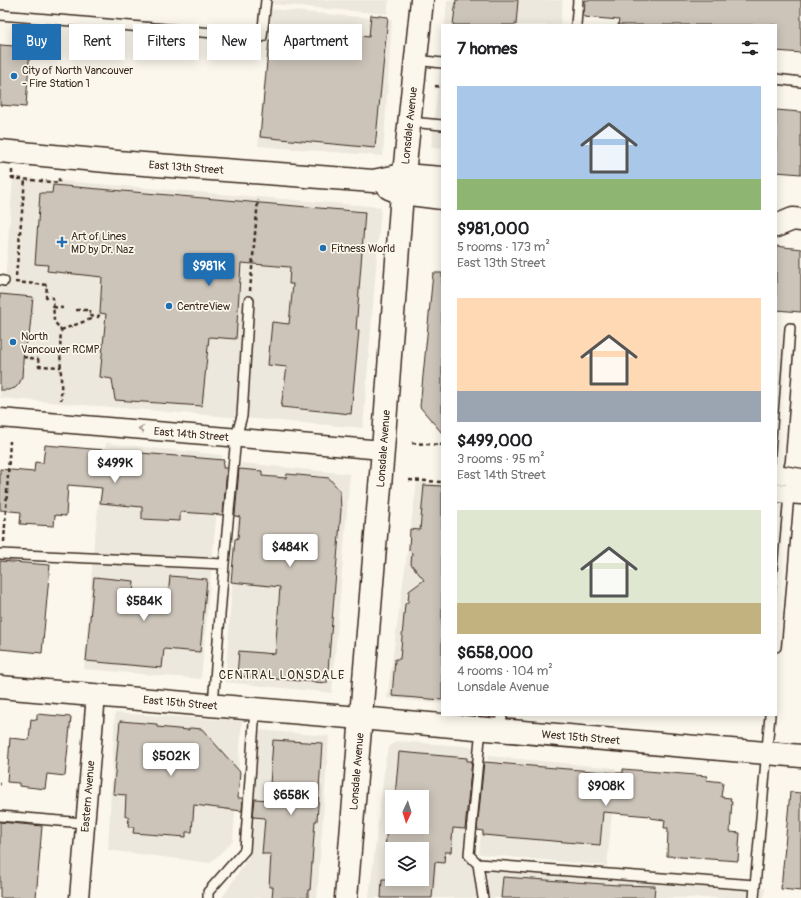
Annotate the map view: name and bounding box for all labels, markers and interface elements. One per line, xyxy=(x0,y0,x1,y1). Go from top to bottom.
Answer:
chip: Buy xyxy=(12,24,61,60)
chip: Rent xyxy=(69,24,125,60)
chip: Filters xyxy=(133,24,199,60)
chip: New xyxy=(207,24,261,60)
chip: Apartment xyxy=(269,24,362,60)
icon: filters xyxy=(739,37,761,59)
text: 7 homes xyxy=(457,38,517,59)
place label: City of North Vancouver - Fire Station 1 xyxy=(22,64,133,90)
marker: City of North Vancouver - Fire Station 1 xyxy=(9,71,19,81)
street label: Lonsdale Avenue xyxy=(399,86,420,165)
icon: home xyxy=(573,112,645,184)
street label: East 13th Street xyxy=(148,158,225,177)
text: $981,000 xyxy=(457,218,529,239)
place label: Art of Lines MD by Dr. Naz xyxy=(71,230,134,256)
marker: Art of Lines MD by Dr. Naz xyxy=(56,236,68,248)
text: 5 rooms · 173 m² xyxy=(457,239,550,255)
place label: Fitness World xyxy=(331,242,395,255)
marker: Fitness World xyxy=(318,243,328,253)
pin: $981K xyxy=(181,253,237,287)
text: East 13th Street xyxy=(457,255,545,271)
text: $981K xyxy=(192,258,226,274)
place label: CentreView xyxy=(177,300,231,313)
marker: CentreView xyxy=(164,301,174,311)
icon: home xyxy=(573,324,645,396)
place label: North Vancouver RCMP xyxy=(21,330,99,356)
marker: North Vancouver RCMP xyxy=(8,337,18,347)
street label: Lonsdale Avenue xyxy=(374,409,393,488)
one-way arrow xyxy=(138,424,144,433)
street label: East 14th Street xyxy=(153,425,230,444)
text: $499,000 xyxy=(457,430,533,451)
pin: $499K xyxy=(87,450,143,484)
text: 3 rooms · 95 m² xyxy=(457,451,545,467)
text: $499K xyxy=(97,455,133,471)
text: East 14th Street xyxy=(457,467,546,483)
pin: $484K xyxy=(262,534,318,568)
icon: home xyxy=(573,536,645,608)
text: $484K xyxy=(272,539,308,555)
pin: $584K xyxy=(116,588,172,622)
text: $584K xyxy=(126,593,162,609)
text: $658,000 xyxy=(457,642,533,663)
text: 4 rooms · 104 m² xyxy=(457,663,553,679)
district label: CENTRAL LONSDALE xyxy=(219,668,345,683)
text: Lonsdale Avenue xyxy=(457,679,549,695)
street label: East 15th Street xyxy=(142,693,219,713)
street label: West 15th Street xyxy=(541,728,621,747)
street label: Lonsdale Avenue xyxy=(347,732,367,811)
pin: $502K xyxy=(143,743,199,777)
text: $502K xyxy=(152,748,190,764)
street label: Eastern Avenue xyxy=(79,759,98,833)
pin: $908K xyxy=(578,773,634,807)
text: $908K xyxy=(587,778,625,794)
pin: $658K xyxy=(263,782,319,816)
text: $658K xyxy=(273,787,309,803)
north arrow xyxy=(385,790,429,834)
map controls xyxy=(385,790,429,886)
button: layers xyxy=(385,842,429,886)

